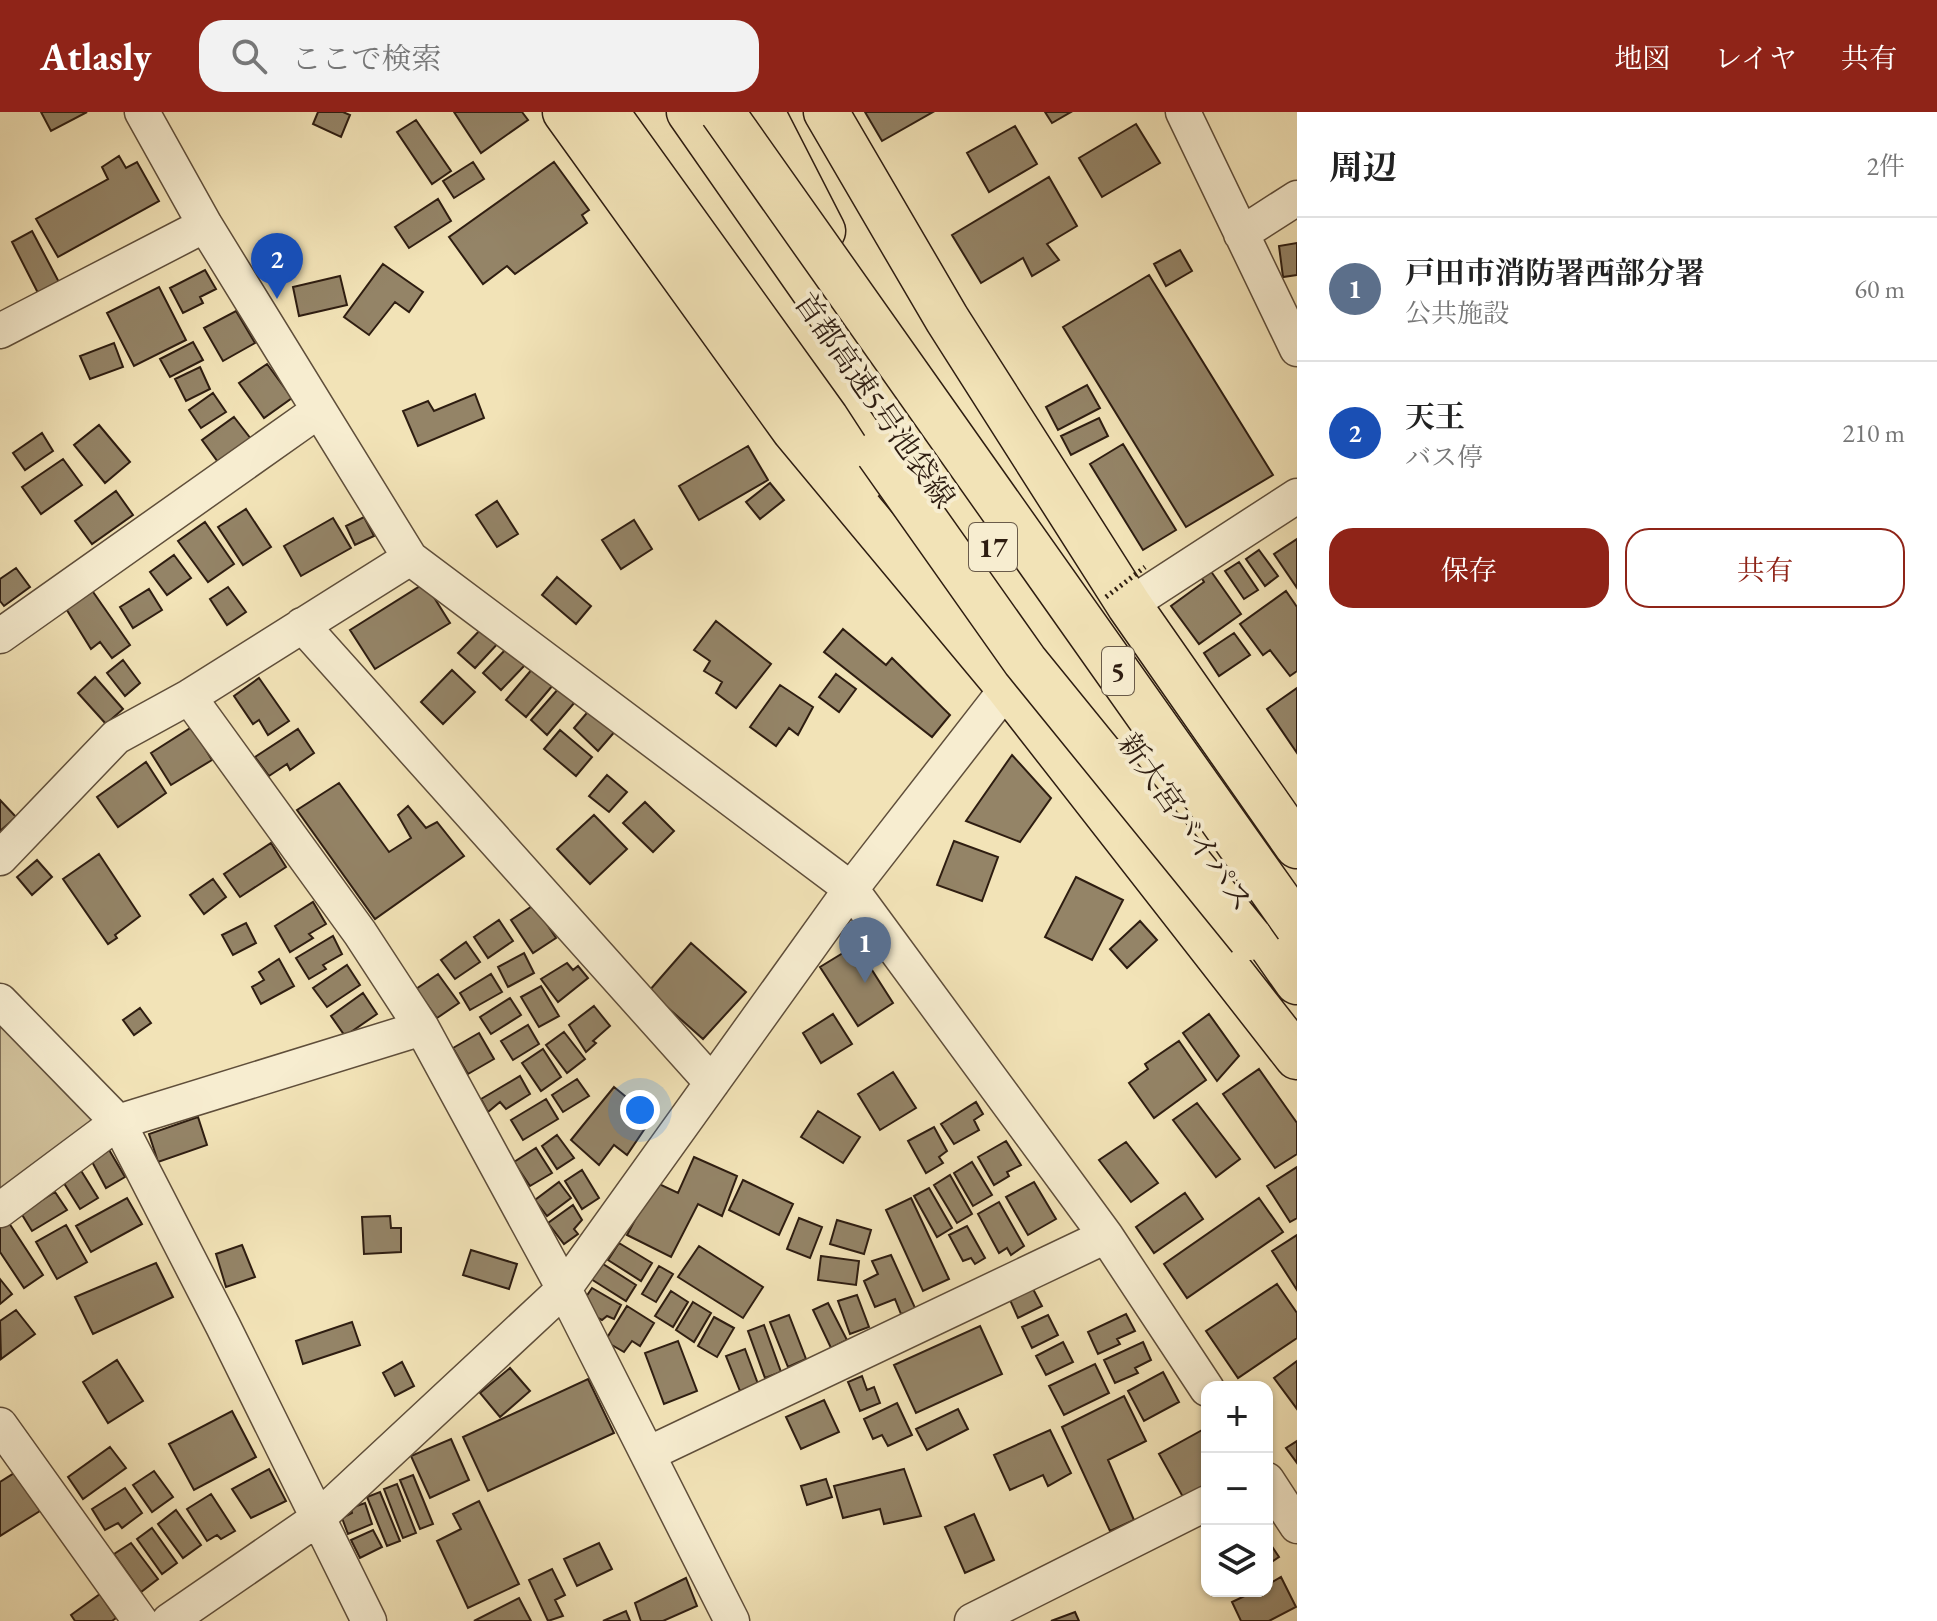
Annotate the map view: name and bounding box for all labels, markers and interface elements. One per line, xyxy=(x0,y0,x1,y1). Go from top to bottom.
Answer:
search box xyxy=(199,20,759,92)
text: Atlasly xyxy=(40,32,151,81)
icon: search xyxy=(227,34,271,78)
text: ここで検索 xyxy=(291,39,441,78)
text: 地図 xyxy=(1614,40,1670,76)
text: レイヤ xyxy=(1714,40,1797,76)
text: 共有 xyxy=(1841,40,1897,76)
text: 周辺 xyxy=(1329,145,1397,189)
text: 2件 xyxy=(1867,149,1905,183)
pin: 2 xyxy=(251,233,303,299)
text: 戸田市消防署西部分署 xyxy=(1405,253,1705,292)
text: 1 xyxy=(1348,272,1362,306)
text: 60 m xyxy=(1855,272,1905,306)
street label: 首都高速5号池袋線 xyxy=(786,285,964,515)
text: 公共施設 xyxy=(1405,296,1509,330)
text: 天王 xyxy=(1405,397,1465,436)
text: 2 xyxy=(1348,416,1362,450)
text: 210 m xyxy=(1842,416,1905,450)
text: バス停 xyxy=(1405,440,1483,474)
road number: 17 xyxy=(969,523,1017,571)
button: 保存 xyxy=(1329,528,1609,608)
button: 共有 xyxy=(1625,528,1905,608)
road number: 5 xyxy=(1102,647,1134,695)
street label: 新大宮バイパス xyxy=(1110,725,1262,919)
pin: 1 xyxy=(839,917,891,983)
your location xyxy=(620,1090,660,1130)
map controls xyxy=(1201,1381,1273,1597)
button: + xyxy=(1201,1381,1273,1453)
button: − xyxy=(1201,1453,1273,1525)
button: layers xyxy=(1201,1525,1273,1597)

